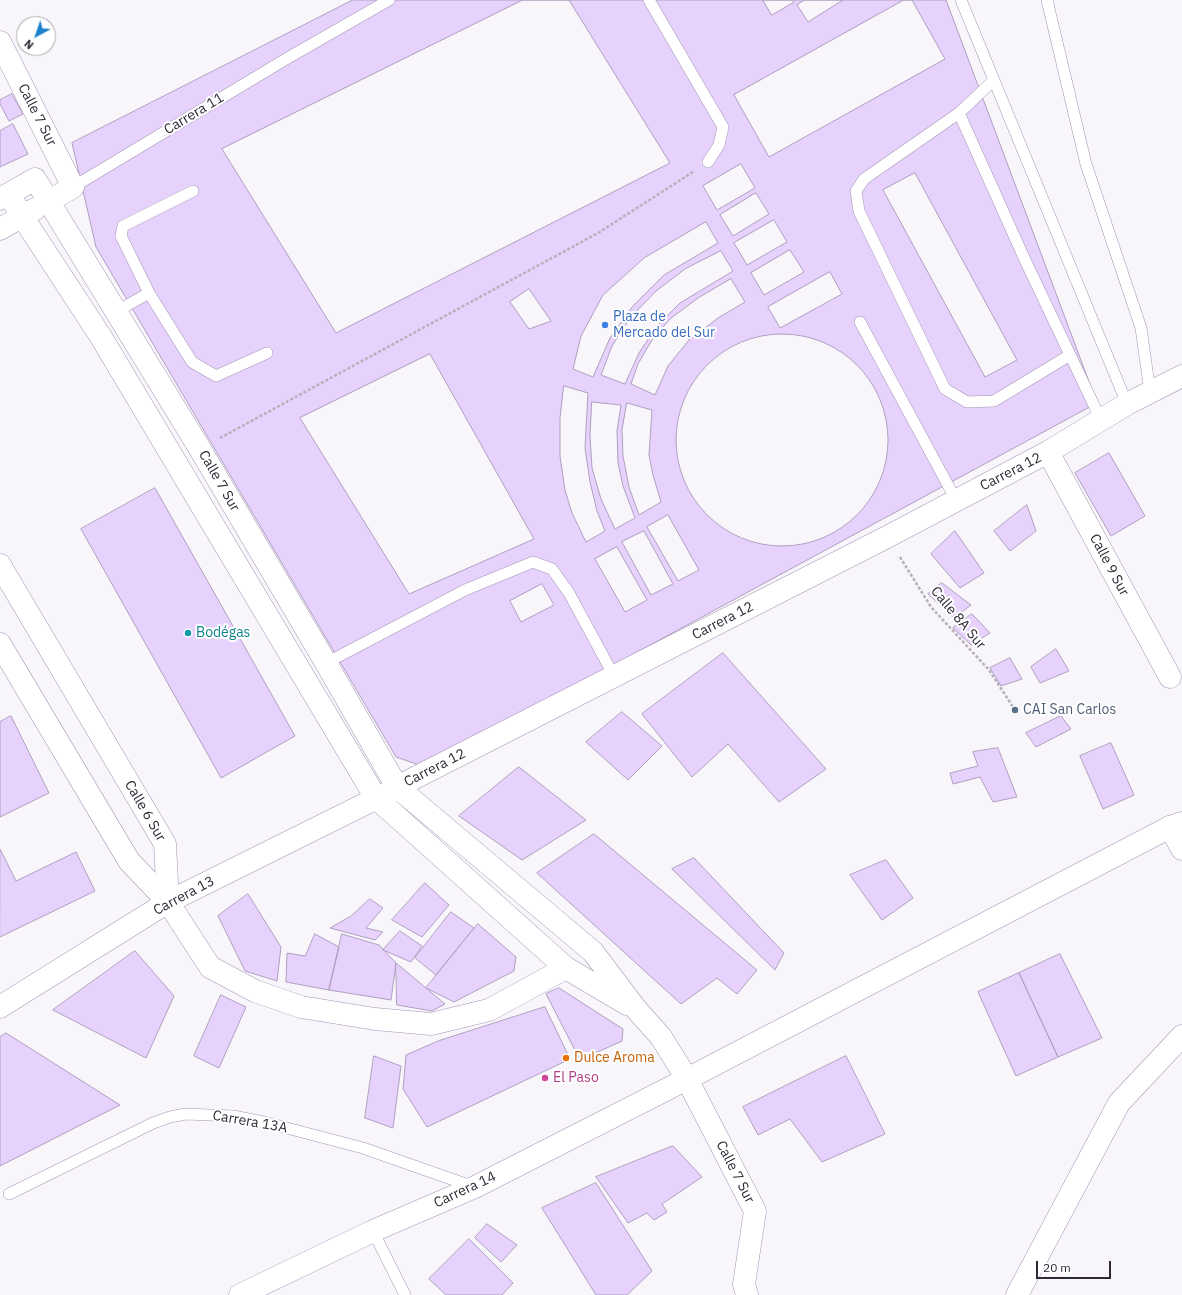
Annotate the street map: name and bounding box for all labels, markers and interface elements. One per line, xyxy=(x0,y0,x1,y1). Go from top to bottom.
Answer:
north arrow xyxy=(16,16,56,56)
text: N xyxy=(21,37,36,52)
street label: Calle 7 Sur xyxy=(14,81,60,149)
street label: Carrera 11 xyxy=(161,90,227,138)
place label: Plaza de Mercado del Sur xyxy=(613,309,715,342)
marker: Plaza de Mercado del Sur xyxy=(600,320,610,330)
street label: Calle 7 Sur xyxy=(195,448,243,514)
street label: Carrera 12 xyxy=(977,449,1045,495)
street label: Calle 9 Sur xyxy=(1086,531,1132,599)
street label: Calle 8A Sur xyxy=(927,583,989,653)
street label: Carrera 12 xyxy=(689,598,757,644)
place label: Bodégas xyxy=(196,625,250,641)
marker: Bodégas xyxy=(183,628,193,638)
place label: CAI San Carlos xyxy=(1023,702,1116,718)
marker: CAI San Carlos xyxy=(1010,705,1020,715)
street label: Carrera 12 xyxy=(401,745,469,791)
street label: Calle 6 Sur xyxy=(121,778,169,844)
street label: Carrera 13 xyxy=(151,873,217,919)
place label: Dulce Aroma xyxy=(574,1050,655,1066)
marker: Dulce Aroma xyxy=(561,1053,571,1063)
place label: El Paso xyxy=(553,1070,599,1086)
marker: El Paso xyxy=(540,1073,550,1083)
street label: Carrera 13A xyxy=(211,1107,289,1137)
street label: Calle 7 Sur xyxy=(712,1138,758,1206)
street label: Carrera 14 xyxy=(431,1168,499,1212)
scale bar xyxy=(1038,1253,1113,1279)
text: 20 m xyxy=(1043,1260,1071,1275)

